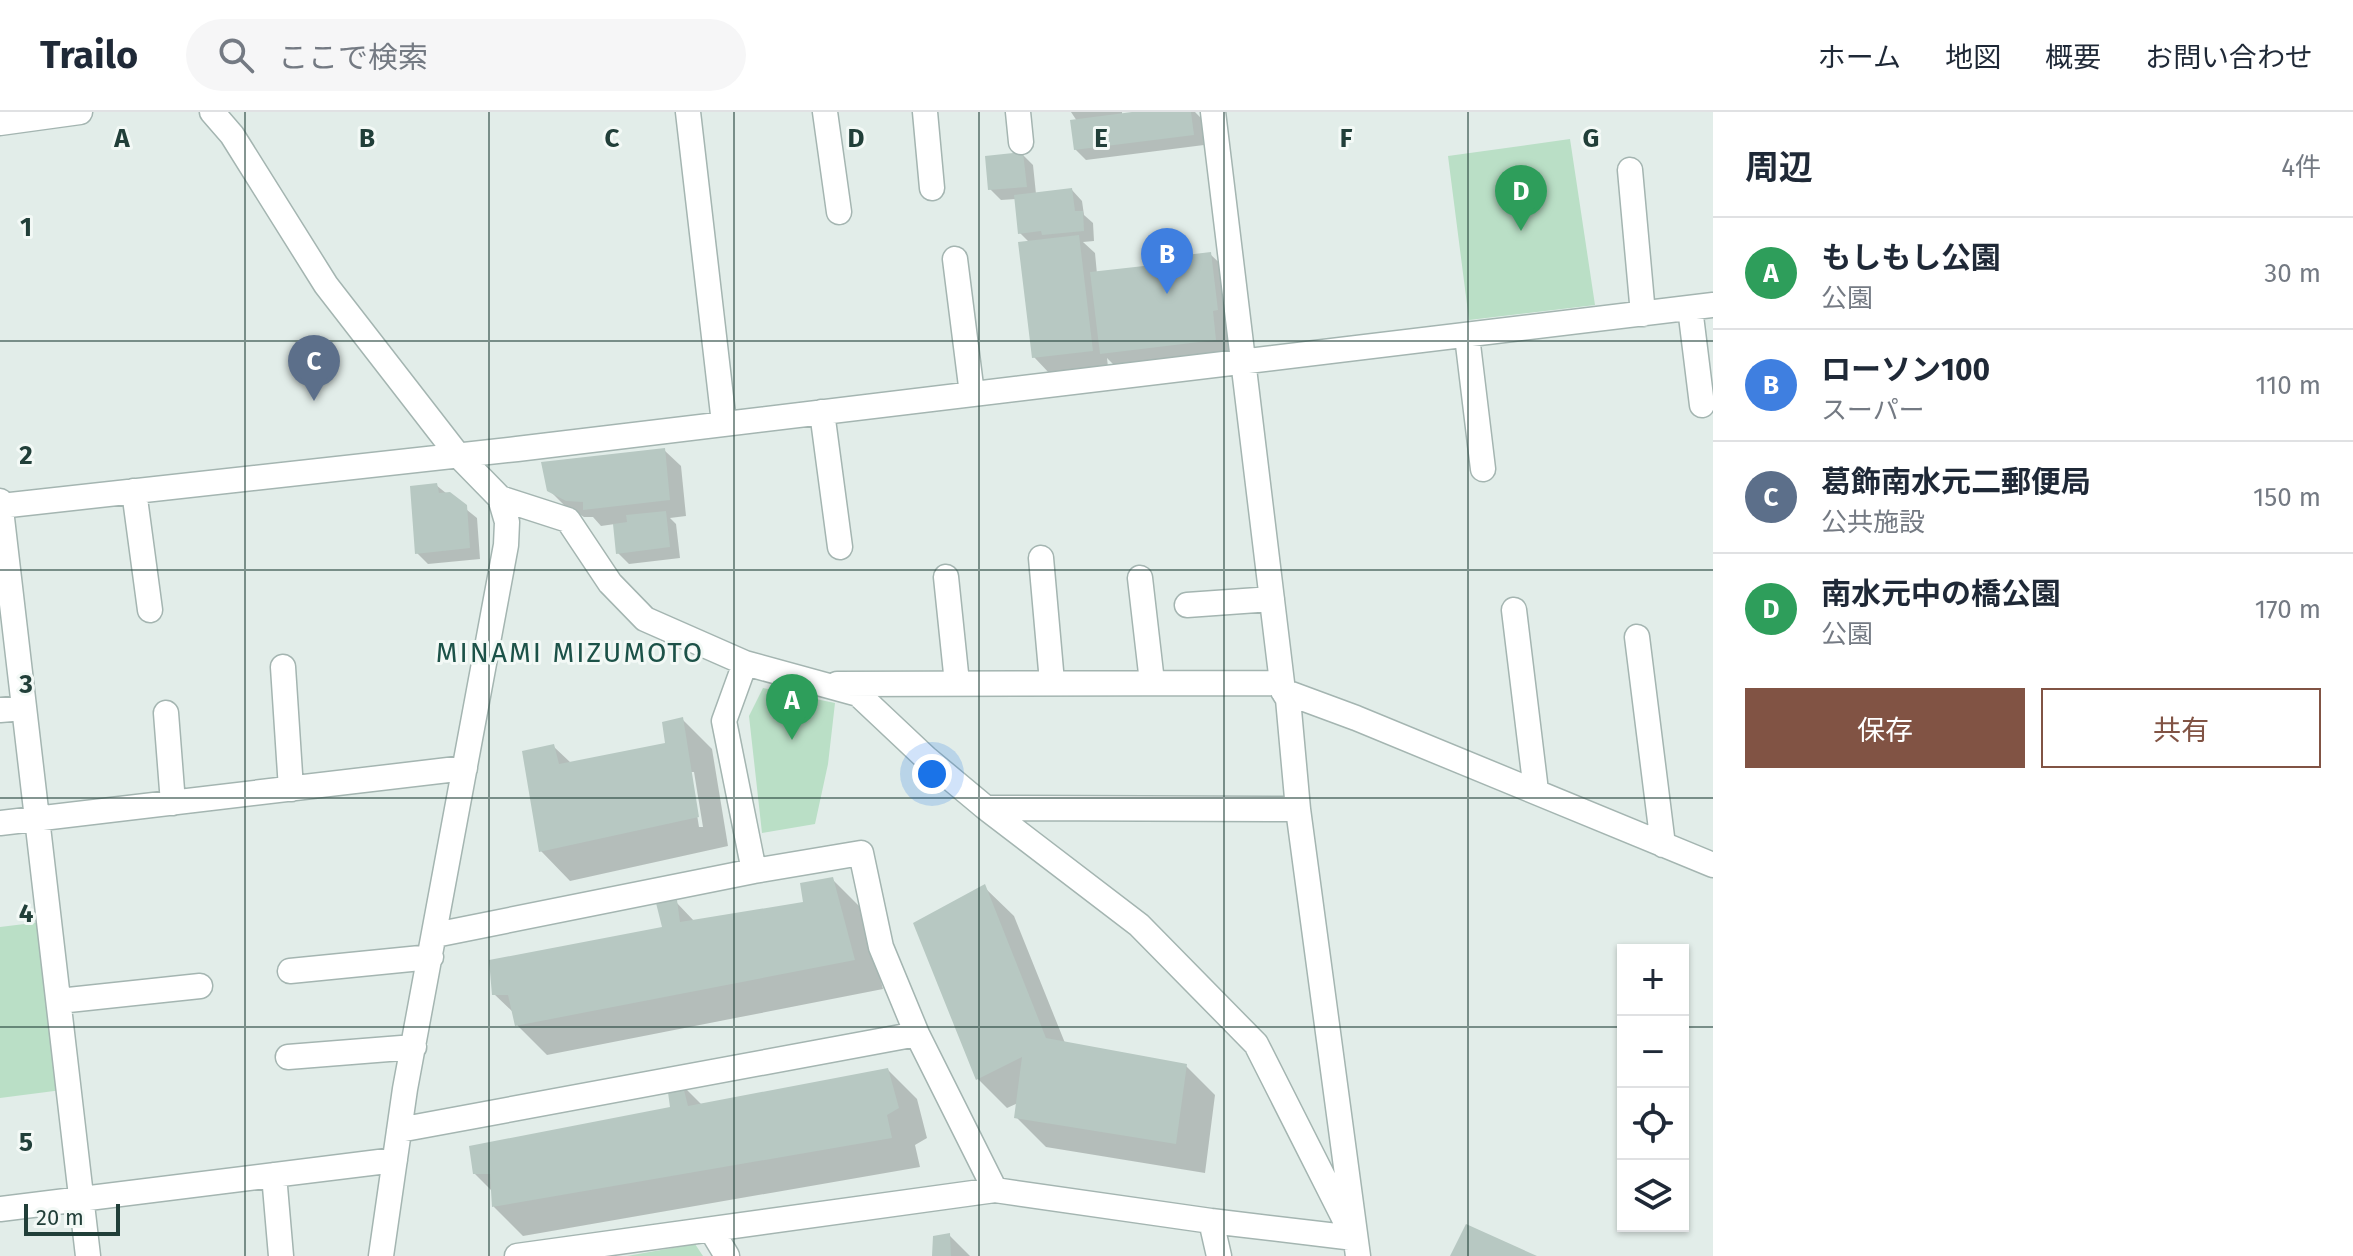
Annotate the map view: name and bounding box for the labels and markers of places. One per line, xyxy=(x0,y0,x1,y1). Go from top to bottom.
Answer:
pin: D xyxy=(1495,165,1547,231)
pin: B xyxy=(1141,228,1193,294)
pin: C xyxy=(288,335,340,401)
pin: A xyxy=(766,674,818,740)

